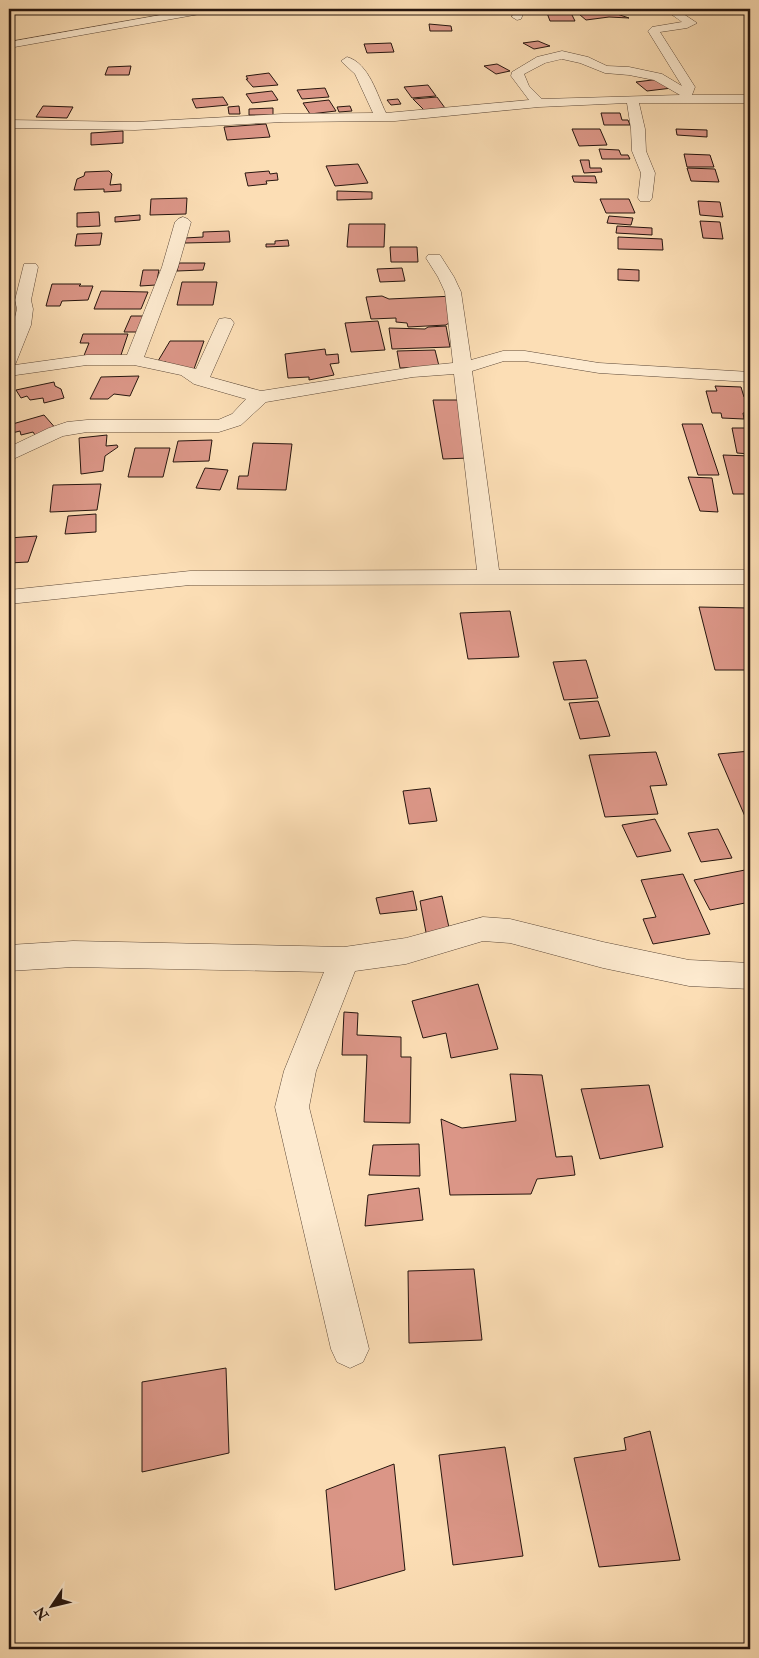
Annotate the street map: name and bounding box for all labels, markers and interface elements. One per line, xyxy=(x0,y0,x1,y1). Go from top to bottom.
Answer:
north arrow xyxy=(28,1580,78,1630)
text: N xyxy=(31,1603,53,1624)

